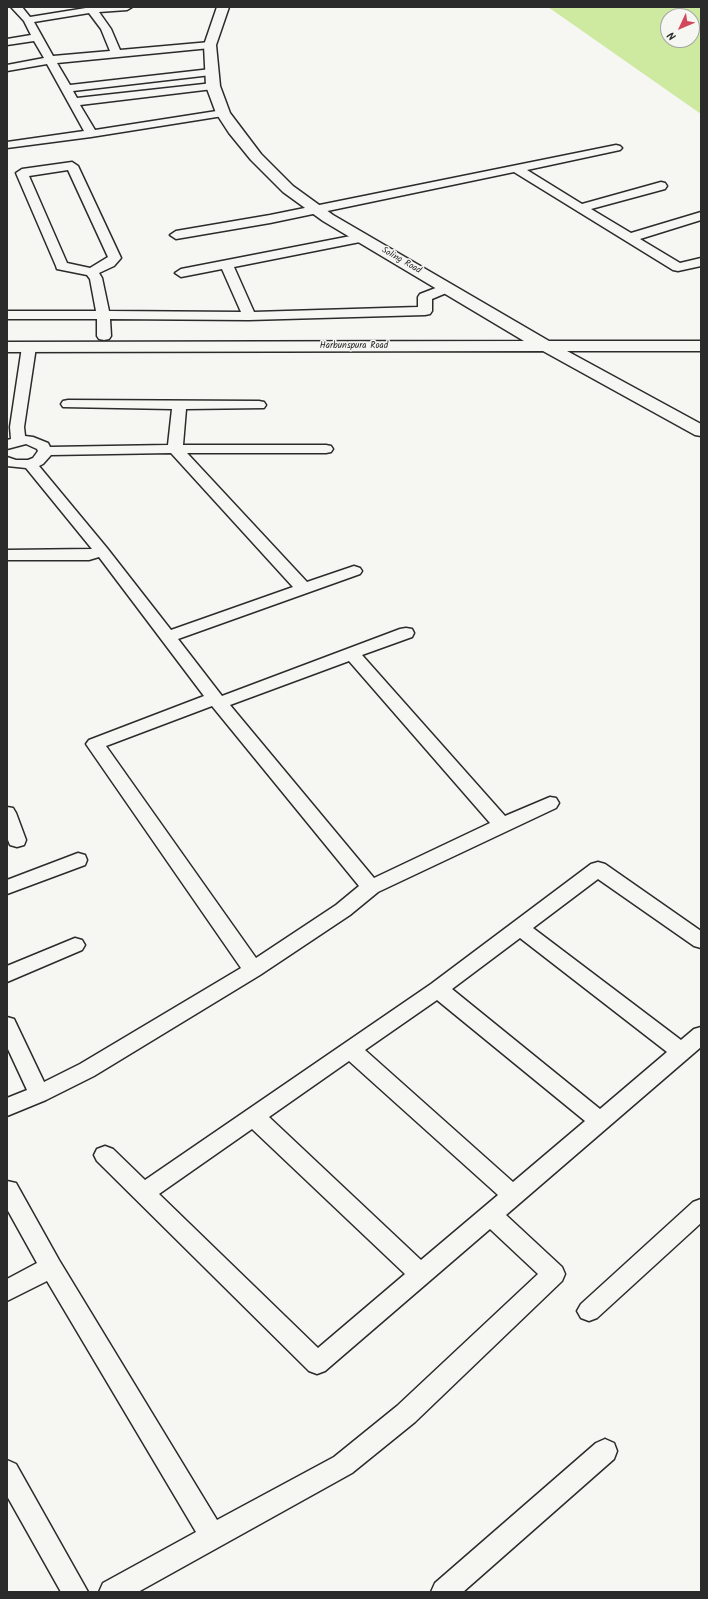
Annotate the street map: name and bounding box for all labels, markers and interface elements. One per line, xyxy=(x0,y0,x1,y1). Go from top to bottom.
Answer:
north arrow xyxy=(660,8,700,48)
text: N xyxy=(663,27,681,44)
street label: Soling Road xyxy=(379,245,423,277)
street label: Harbunspura Road xyxy=(320,341,388,351)

